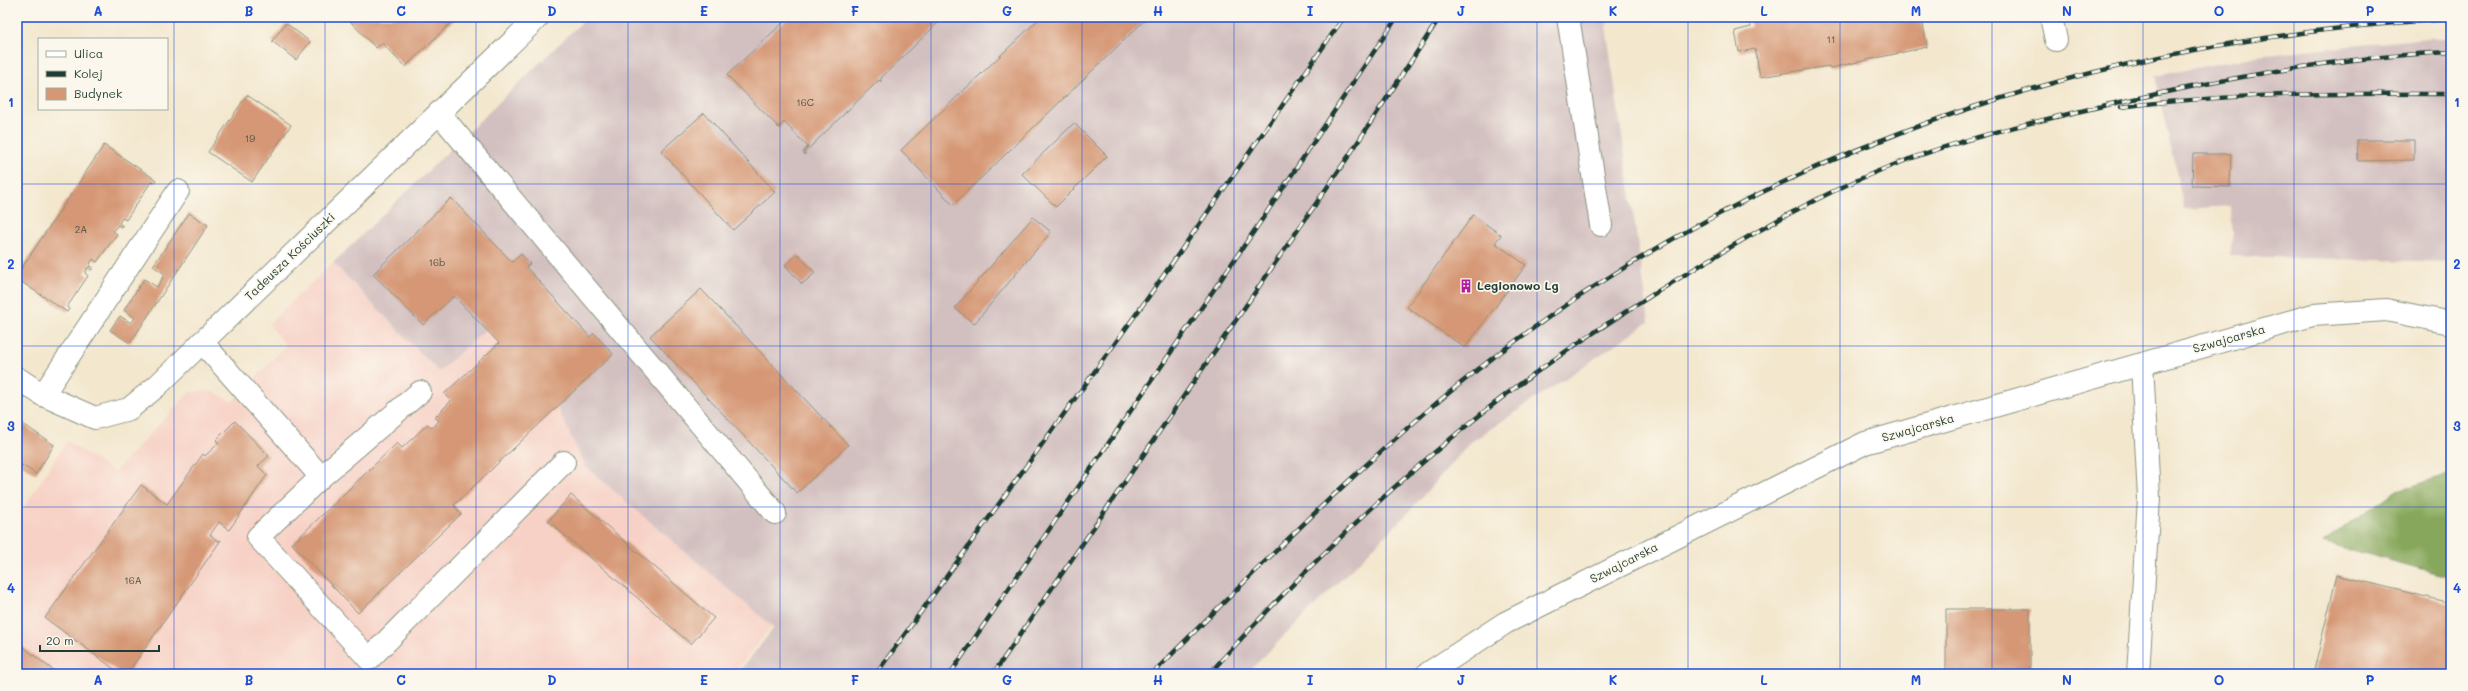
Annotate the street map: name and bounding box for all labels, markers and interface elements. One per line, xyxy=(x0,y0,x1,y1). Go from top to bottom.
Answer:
text: A xyxy=(93,2,103,19)
text: B xyxy=(245,2,254,19)
text: C xyxy=(396,2,406,19)
text: D xyxy=(547,2,557,19)
text: E xyxy=(700,2,708,19)
text: F xyxy=(851,2,859,19)
text: G xyxy=(1002,2,1012,19)
text: H xyxy=(1153,2,1163,19)
text: I xyxy=(1307,2,1314,19)
text: J xyxy=(1457,2,1465,19)
text: K xyxy=(1609,2,1618,19)
text: L xyxy=(1760,2,1768,19)
text: M xyxy=(1911,2,1921,19)
text: N xyxy=(2062,2,2072,19)
text: O xyxy=(2214,2,2224,19)
text: P xyxy=(2366,2,2375,19)
house number: 11 xyxy=(1827,32,1835,46)
legend xyxy=(38,38,168,110)
text: Ulica xyxy=(74,45,103,61)
text: Kolej xyxy=(74,65,103,81)
text: Budynek xyxy=(74,85,122,101)
text: 1 xyxy=(8,93,14,110)
text: 1 xyxy=(2454,93,2460,110)
house number: 16C xyxy=(796,95,814,109)
house number: 19 xyxy=(245,131,255,145)
street label: Tadeusza Kościuszki xyxy=(241,209,338,304)
house number: 2A xyxy=(75,222,87,236)
text: 2 xyxy=(7,255,15,272)
house number: 16b xyxy=(429,255,445,269)
text: 2 xyxy=(2453,255,2461,272)
place label: Legionowo Lg xyxy=(1477,277,1559,293)
building icon: Legionowo Lg xyxy=(1458,278,1474,294)
street label: Szwajcarska xyxy=(2191,320,2267,356)
street label: Szwajcarska xyxy=(1880,409,1956,445)
text: 3 xyxy=(7,417,15,434)
text: 3 xyxy=(2453,417,2461,434)
street label: Szwajcarska xyxy=(1587,538,1660,586)
house number: 16A xyxy=(124,573,142,587)
text: 4 xyxy=(7,579,15,596)
text: 4 xyxy=(2453,579,2461,596)
scale bar xyxy=(40,627,159,653)
text: 20 m xyxy=(46,632,74,648)
text: A xyxy=(93,671,103,688)
text: B xyxy=(245,671,254,688)
text: C xyxy=(396,671,406,688)
text: D xyxy=(547,671,557,688)
text: E xyxy=(700,671,708,688)
text: F xyxy=(851,671,859,688)
text: G xyxy=(1002,671,1012,688)
text: H xyxy=(1153,671,1163,688)
text: I xyxy=(1307,671,1314,688)
text: J xyxy=(1457,671,1465,688)
text: K xyxy=(1609,671,1618,688)
text: L xyxy=(1760,671,1768,688)
text: M xyxy=(1911,671,1921,688)
text: N xyxy=(2062,671,2072,688)
text: O xyxy=(2214,671,2224,688)
text: P xyxy=(2366,671,2375,688)

